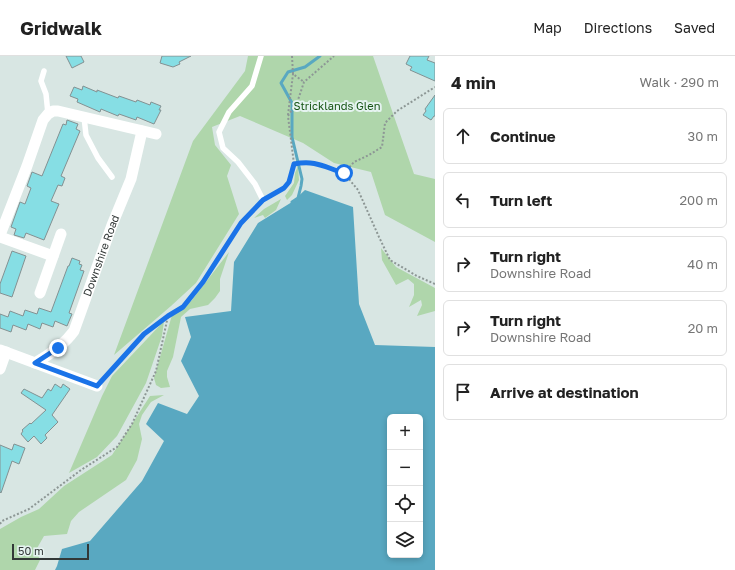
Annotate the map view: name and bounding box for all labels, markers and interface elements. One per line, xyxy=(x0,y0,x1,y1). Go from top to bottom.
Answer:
text: Gridwalk xyxy=(20,16,102,39)
text: Map xyxy=(533,19,562,36)
text: Directions xyxy=(584,19,652,36)
text: Saved xyxy=(674,19,715,36)
text: 4 min xyxy=(451,72,496,93)
text: Walk · 290 m xyxy=(640,74,719,90)
park label: Stricklands Glen xyxy=(294,99,380,112)
icon: ahead xyxy=(452,125,474,147)
text: Continue xyxy=(490,127,556,145)
text: 30 m xyxy=(688,128,718,144)
route start xyxy=(335,164,353,182)
icon: left xyxy=(452,189,474,211)
text: Turn left xyxy=(490,191,552,209)
text: 200 m xyxy=(680,192,718,208)
street label: Downshire Road xyxy=(80,213,122,298)
text: Turn right xyxy=(490,247,561,265)
icon: right xyxy=(452,253,474,275)
text: 40 m xyxy=(687,256,718,272)
text: Downshire Road xyxy=(490,265,591,281)
text: Turn right xyxy=(490,311,561,329)
icon: right xyxy=(452,317,474,339)
text: 20 m xyxy=(688,320,718,336)
text: Downshire Road xyxy=(490,329,591,345)
route end xyxy=(49,339,67,357)
icon: arrive xyxy=(452,381,474,403)
text: Arrive at destination xyxy=(490,383,639,401)
map controls xyxy=(387,414,423,558)
button: + xyxy=(387,414,423,450)
button: − xyxy=(387,450,423,486)
button: locate xyxy=(387,486,423,522)
button: layers xyxy=(387,522,423,558)
scale bar xyxy=(12,542,89,561)
text: 50 m xyxy=(18,544,44,557)

